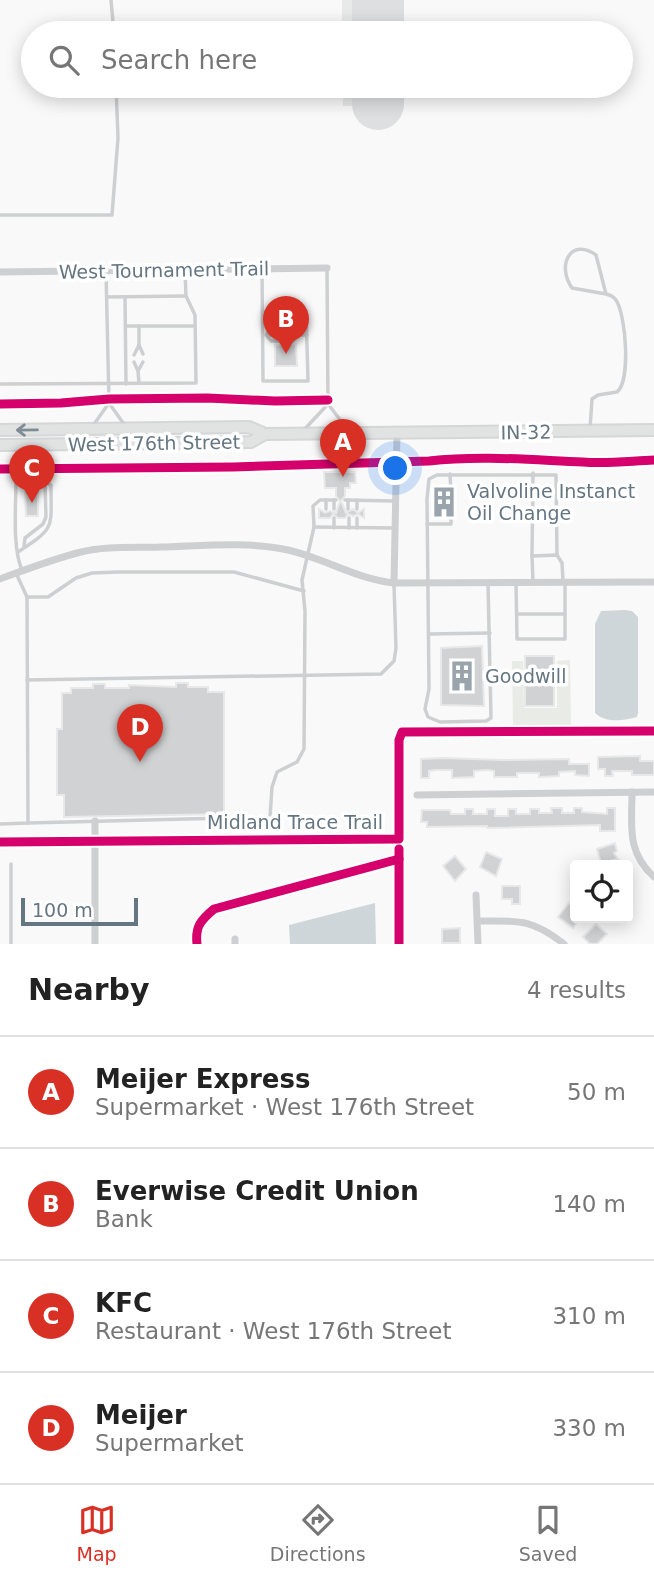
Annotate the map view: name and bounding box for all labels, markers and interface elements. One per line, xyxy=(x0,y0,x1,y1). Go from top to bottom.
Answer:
search box xyxy=(21,21,633,98)
icon: search xyxy=(45,41,83,79)
text: Search here xyxy=(101,45,257,75)
street label: West Tournament Trail xyxy=(59,257,269,283)
pin: B xyxy=(263,296,309,354)
pin: A xyxy=(320,419,366,477)
street label: IN-32 xyxy=(500,421,552,443)
one-way arrow xyxy=(16,423,39,437)
street label: West 176th Street xyxy=(68,430,240,456)
pin: C xyxy=(9,445,55,503)
your location xyxy=(378,451,412,485)
place label: Valvoline Instanct Oil Change xyxy=(467,480,635,524)
building icon: Valvoline Instanct Oil Change xyxy=(427,485,461,519)
building icon: Goodwill xyxy=(445,659,479,693)
place label: Goodwill xyxy=(485,665,566,687)
pin: D xyxy=(117,704,163,762)
street label: Midland Trace Trail xyxy=(207,811,383,833)
map controls xyxy=(570,860,633,923)
button: locate xyxy=(570,860,633,923)
scale bar xyxy=(21,895,138,927)
text: 100 m xyxy=(32,899,93,921)
text: Nearby xyxy=(28,972,150,1007)
text: 4 results xyxy=(527,977,626,1003)
text: Meijer Express xyxy=(95,1064,310,1094)
text: A xyxy=(42,1079,60,1105)
text: 50 m xyxy=(567,1079,626,1105)
text: Supermarket · West 176th Street xyxy=(95,1094,474,1120)
text: Everwise Credit Union xyxy=(95,1176,419,1206)
text: B xyxy=(42,1191,60,1217)
text: 140 m xyxy=(552,1191,626,1217)
text: Bank xyxy=(95,1206,153,1232)
text: KFC xyxy=(95,1288,152,1318)
text: C xyxy=(43,1303,59,1329)
text: 310 m xyxy=(552,1303,626,1329)
text: Restaurant · West 176th Street xyxy=(95,1318,451,1344)
text: Meijer xyxy=(95,1400,187,1430)
text: D xyxy=(41,1415,61,1441)
text: 330 m xyxy=(552,1415,626,1441)
text: Supermarket xyxy=(95,1430,244,1456)
tab: Map xyxy=(77,1501,117,1565)
tab: Directions xyxy=(270,1501,366,1565)
tab: Saved xyxy=(519,1501,577,1565)

